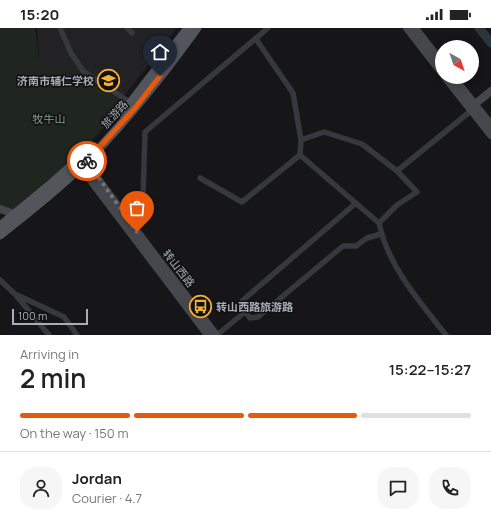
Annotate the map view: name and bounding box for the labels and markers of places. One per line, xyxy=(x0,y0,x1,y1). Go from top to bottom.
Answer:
pin xyxy=(143,35,177,76)
school or university icon: 济南市辅仁学校 xyxy=(96,67,122,93)
place label: 济南市辅仁学校 xyxy=(17,73,94,88)
pin xyxy=(120,191,154,232)
bus stop icon: 转山西路旅游路 xyxy=(188,293,214,319)
place label: 转山西路旅游路 xyxy=(216,299,294,314)

